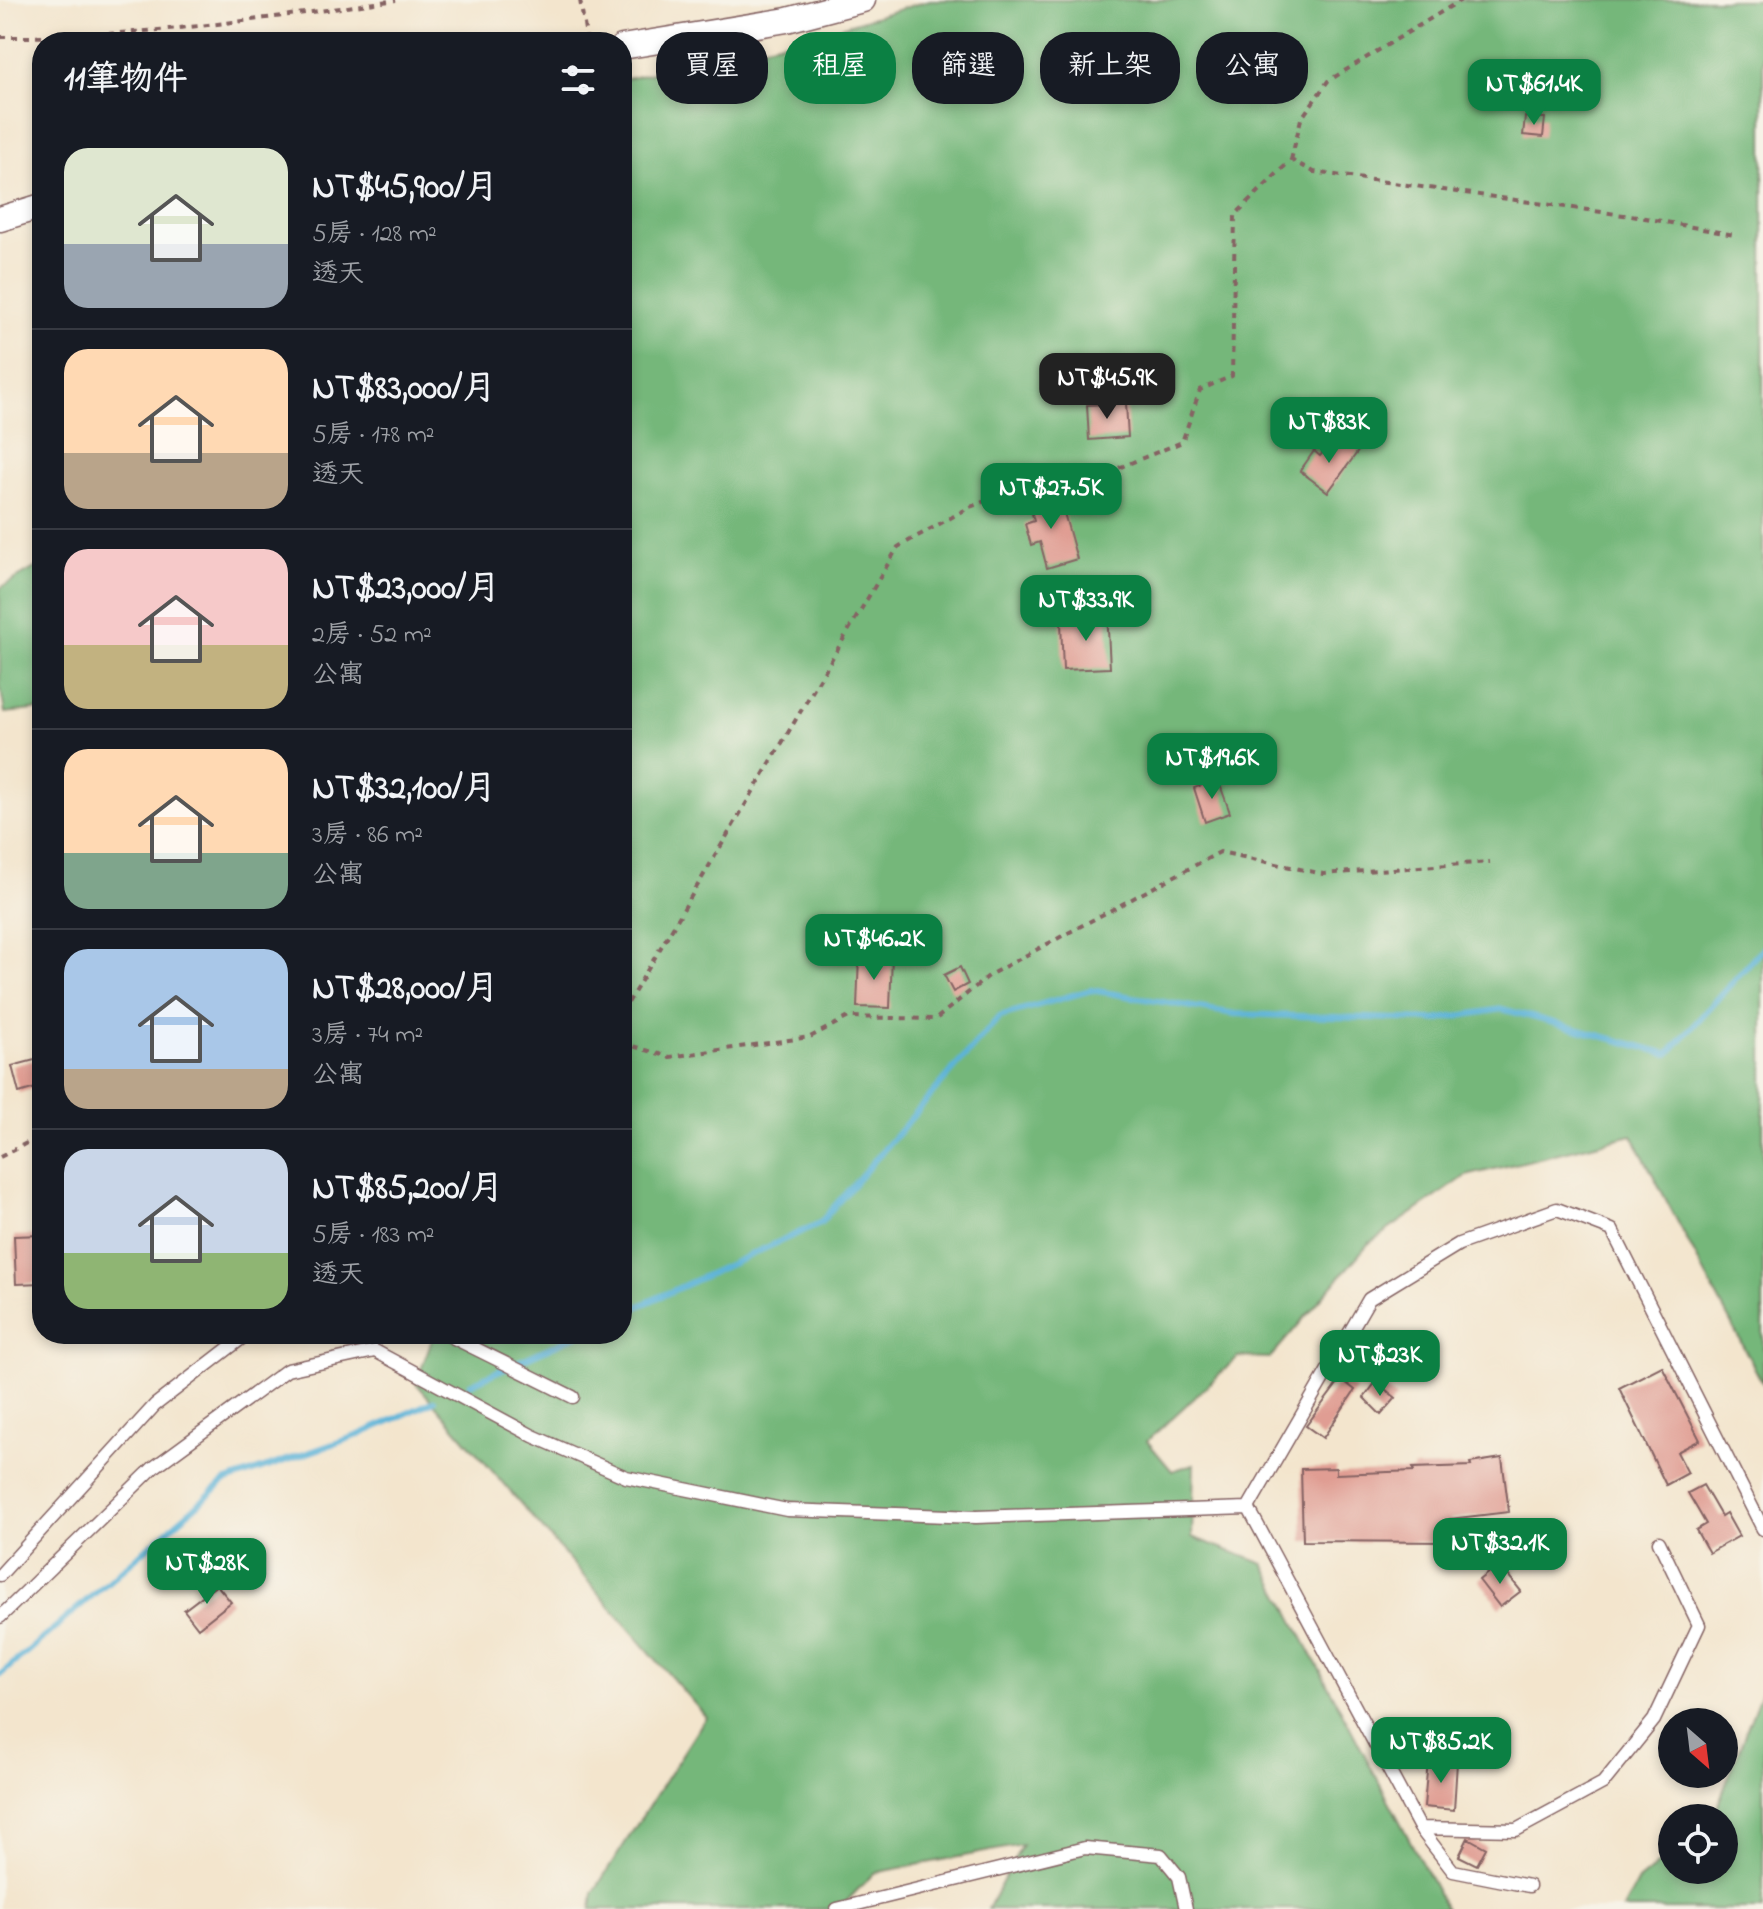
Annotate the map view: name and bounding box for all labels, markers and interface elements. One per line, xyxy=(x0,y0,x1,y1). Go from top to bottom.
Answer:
chip: 買屋 xyxy=(656,32,768,104)
chip: 租屋 xyxy=(784,32,896,104)
chip: 篩選 xyxy=(912,32,1024,104)
chip: 新上架 xyxy=(1040,32,1180,104)
chip: 公寓 xyxy=(1196,32,1308,104)
text: 11筆物件 xyxy=(64,56,188,106)
icon: filters xyxy=(556,58,600,102)
pin: NT$61.4K xyxy=(1451,59,1617,127)
text: NT$61.4K xyxy=(1486,66,1582,104)
text: NT$45,900/月 xyxy=(312,164,498,214)
icon: home xyxy=(128,180,224,276)
text: 5房 · 128 m² xyxy=(312,216,437,254)
text: 透天 xyxy=(312,256,364,294)
pin: NT$45.9K xyxy=(1024,353,1190,421)
text: NT$45.9K xyxy=(1057,360,1157,398)
text: NT$83,000/月 xyxy=(312,365,496,415)
icon: home xyxy=(128,381,224,477)
pin: NT$83K xyxy=(1264,397,1394,465)
text: NT$83K xyxy=(1288,404,1370,442)
text: 5房 · 178 m² xyxy=(312,417,435,455)
text: 透天 xyxy=(312,457,364,495)
pin: NT$27.5K xyxy=(968,463,1134,531)
text: NT$27.5K xyxy=(999,470,1103,508)
text: NT$23,000/月 xyxy=(312,565,500,615)
pin: NT$33.9K xyxy=(1003,575,1169,643)
icon: home xyxy=(128,581,224,677)
text: NT$33.9K xyxy=(1038,582,1134,620)
text: 2房 · 52 m² xyxy=(312,617,432,655)
text: 公寓 xyxy=(312,657,364,695)
pin: NT$19.6K xyxy=(1129,733,1295,801)
text: NT$19.6K xyxy=(1165,740,1259,778)
text: NT$32,100/月 xyxy=(312,765,497,815)
icon: home xyxy=(128,781,224,877)
text: 3房 · 86 m² xyxy=(312,817,423,855)
text: 公寓 xyxy=(312,857,364,895)
pin: NT$46.2K xyxy=(791,914,957,982)
text: NT$46.2K xyxy=(823,921,925,959)
text: NT$28,000/月 xyxy=(312,965,499,1015)
icon: home xyxy=(128,981,224,1077)
text: 3房 · 74 m² xyxy=(312,1017,423,1055)
text: 公寓 xyxy=(312,1057,364,1095)
text: NT$85,200/月 xyxy=(312,1165,504,1215)
icon: home xyxy=(128,1181,224,1277)
text: 5房 · 183 m² xyxy=(312,1217,435,1255)
text: 透天 xyxy=(312,1257,364,1295)
pin: NT$23K xyxy=(1315,1330,1445,1398)
text: NT$23K xyxy=(1338,1337,1422,1375)
pin: NT$32.1K xyxy=(1417,1518,1583,1586)
text: NT$32.1K xyxy=(1451,1525,1549,1563)
pin: NT$28K xyxy=(142,1538,272,1606)
text: NT$28K xyxy=(165,1545,249,1583)
north arrow xyxy=(1658,1708,1738,1788)
map controls xyxy=(1658,1708,1738,1884)
pin: NT$85.2K xyxy=(1358,1717,1524,1785)
text: NT$85.2K xyxy=(1389,1724,1493,1762)
button: locate xyxy=(1658,1804,1738,1884)

